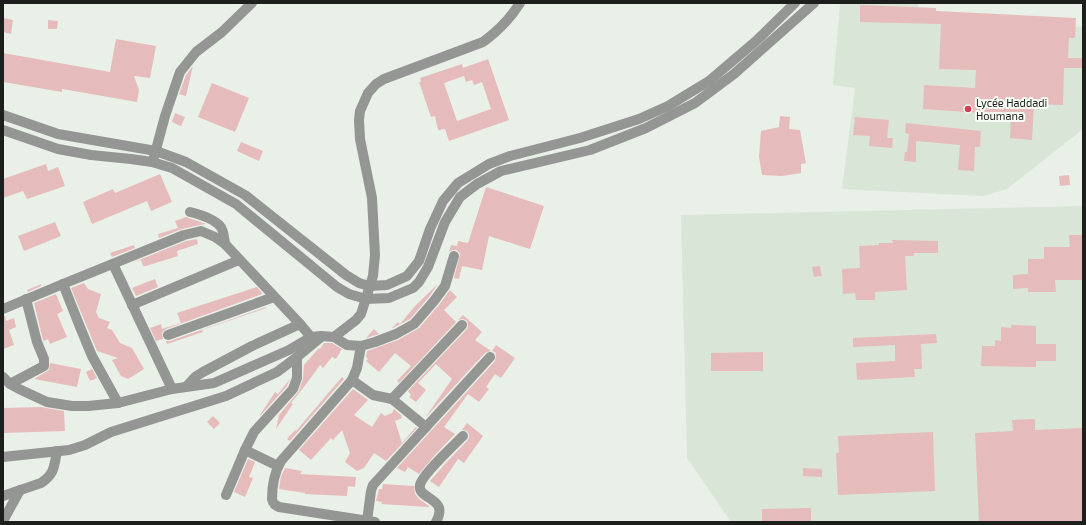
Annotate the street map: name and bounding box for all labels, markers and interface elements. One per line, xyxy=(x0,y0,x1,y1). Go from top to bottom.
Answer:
place label: Lycée Haddadi Houmana xyxy=(976,96,1047,122)
marker: Lycée Haddadi Houmana xyxy=(963,104,973,114)

